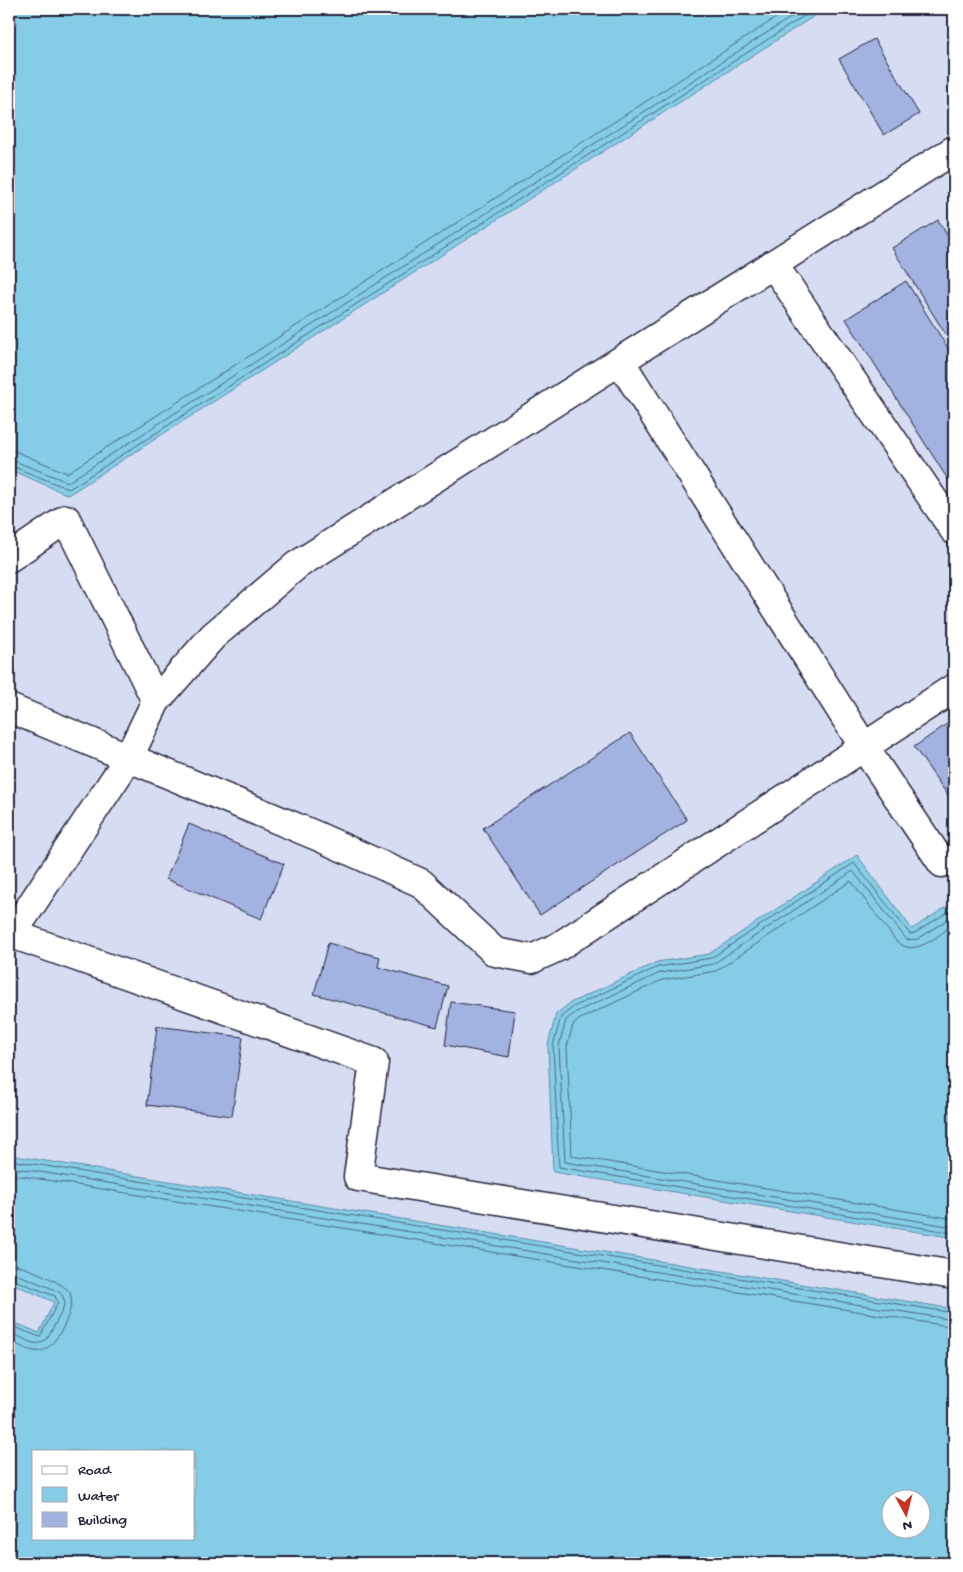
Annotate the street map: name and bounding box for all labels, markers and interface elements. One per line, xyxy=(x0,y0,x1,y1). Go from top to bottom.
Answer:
legend xyxy=(32,1450,195,1540)
text: Road xyxy=(78,1462,112,1480)
text: Water xyxy=(78,1488,120,1506)
north arrow xyxy=(880,1490,930,1540)
text: Building xyxy=(77,1512,127,1530)
text: N xyxy=(902,1515,913,1533)

